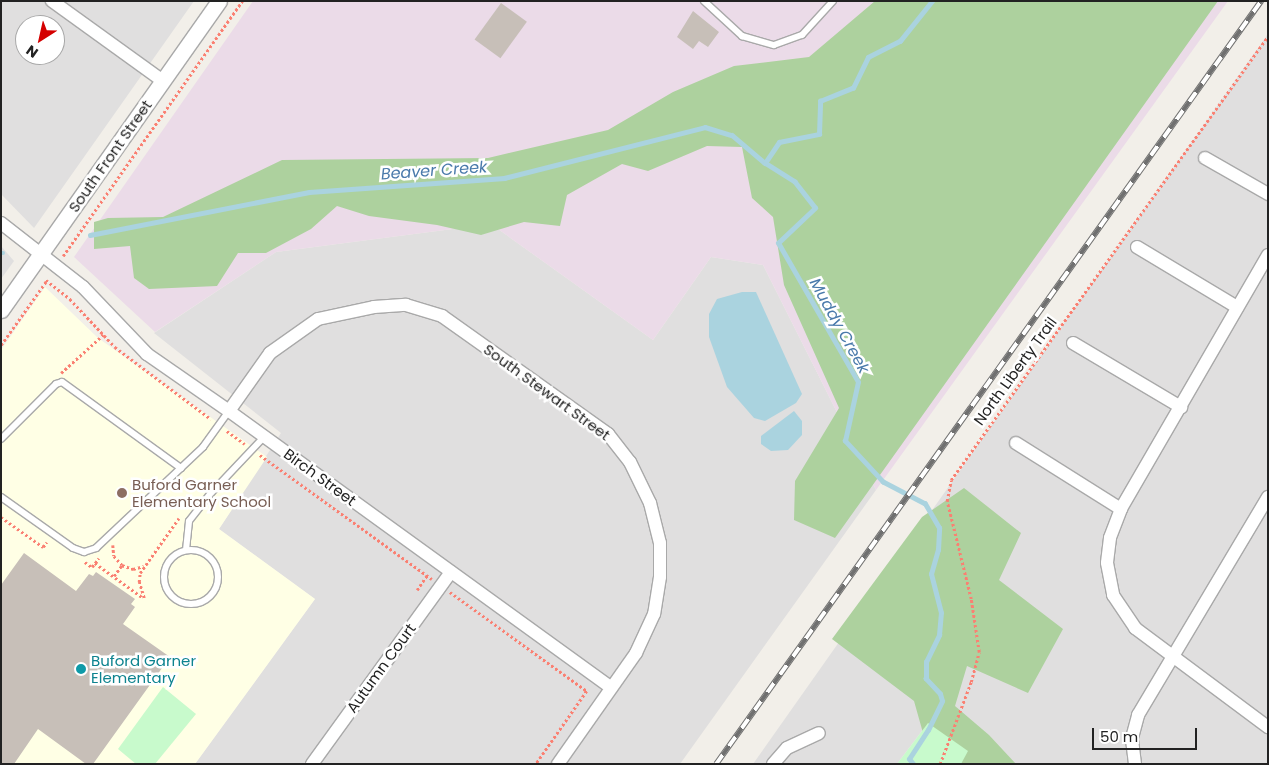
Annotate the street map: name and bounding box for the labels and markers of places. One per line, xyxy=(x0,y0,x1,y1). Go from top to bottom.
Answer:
place label: Buford Garner Elementary School xyxy=(132,475,271,510)
marker: Buford Garner Elementary School xyxy=(116,487,128,499)
place label: Buford Garner Elementary xyxy=(91,651,196,686)
marker: Buford Garner Elementary xyxy=(75,663,87,675)

